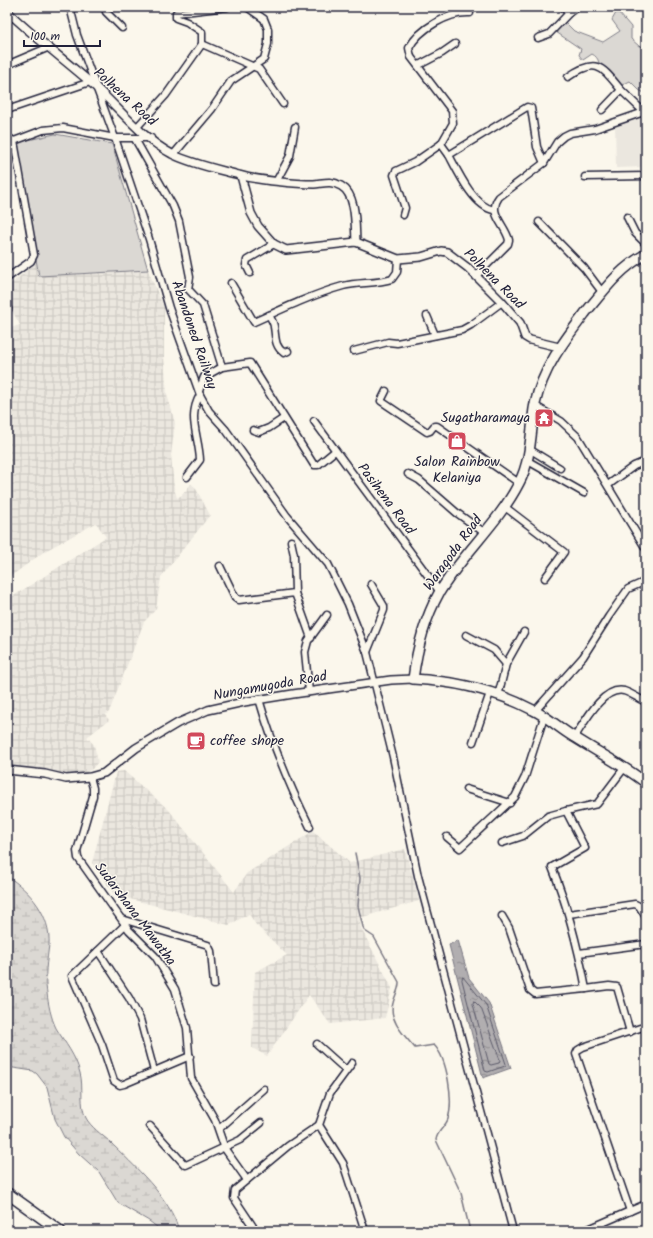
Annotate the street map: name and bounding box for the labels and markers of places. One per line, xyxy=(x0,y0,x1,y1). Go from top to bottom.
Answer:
place label: Sugatharamaya xyxy=(441,407,530,429)
temple icon: Sugatharamaya xyxy=(533,407,555,429)
shop icon: Salon Rainbow Kelaniya xyxy=(446,430,468,452)
place label: Salon Rainbow Kelaniya xyxy=(414,451,500,489)
cafe icon: coffee shope xyxy=(185,730,207,752)
place label: coffee shope xyxy=(210,730,285,752)

